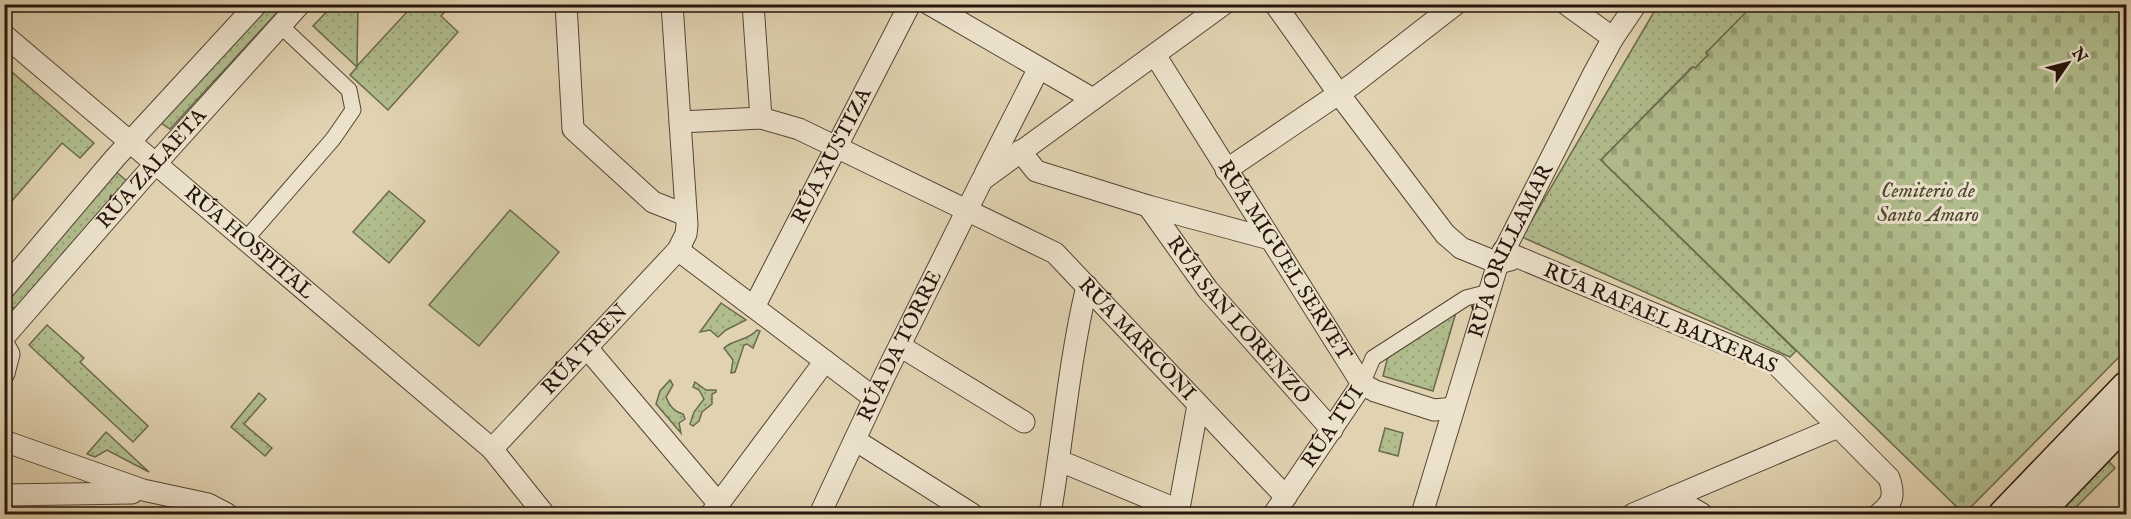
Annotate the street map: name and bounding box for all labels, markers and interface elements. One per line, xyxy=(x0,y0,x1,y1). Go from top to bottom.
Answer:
north arrow xyxy=(2038,33,2098,93)
text: N xyxy=(2066,43,2091,67)
street label: RÚA XUSTIZA xyxy=(786,82,878,229)
street label: RÚA ZALAETA xyxy=(91,102,213,234)
street label: RÚA MIGUEL SERVET xyxy=(1211,155,1358,367)
street label: RÚA ORILLAMAR xyxy=(1463,158,1560,341)
park label: Cemiterio de Santo Amaro xyxy=(1877,178,1979,229)
street label: RÚA HOSPITAL xyxy=(178,180,319,305)
street label: RÚA SAN LORENZO xyxy=(1160,231,1317,410)
street label: RÚA RAFAEL BAIXERAS xyxy=(1539,257,1781,381)
street label: RÚA DA TORRE xyxy=(852,266,948,426)
street label: RÚA MARCONI xyxy=(1072,272,1201,407)
street label: RÚA TREN xyxy=(536,299,634,401)
street label: RÚA TUI xyxy=(1296,381,1370,473)

